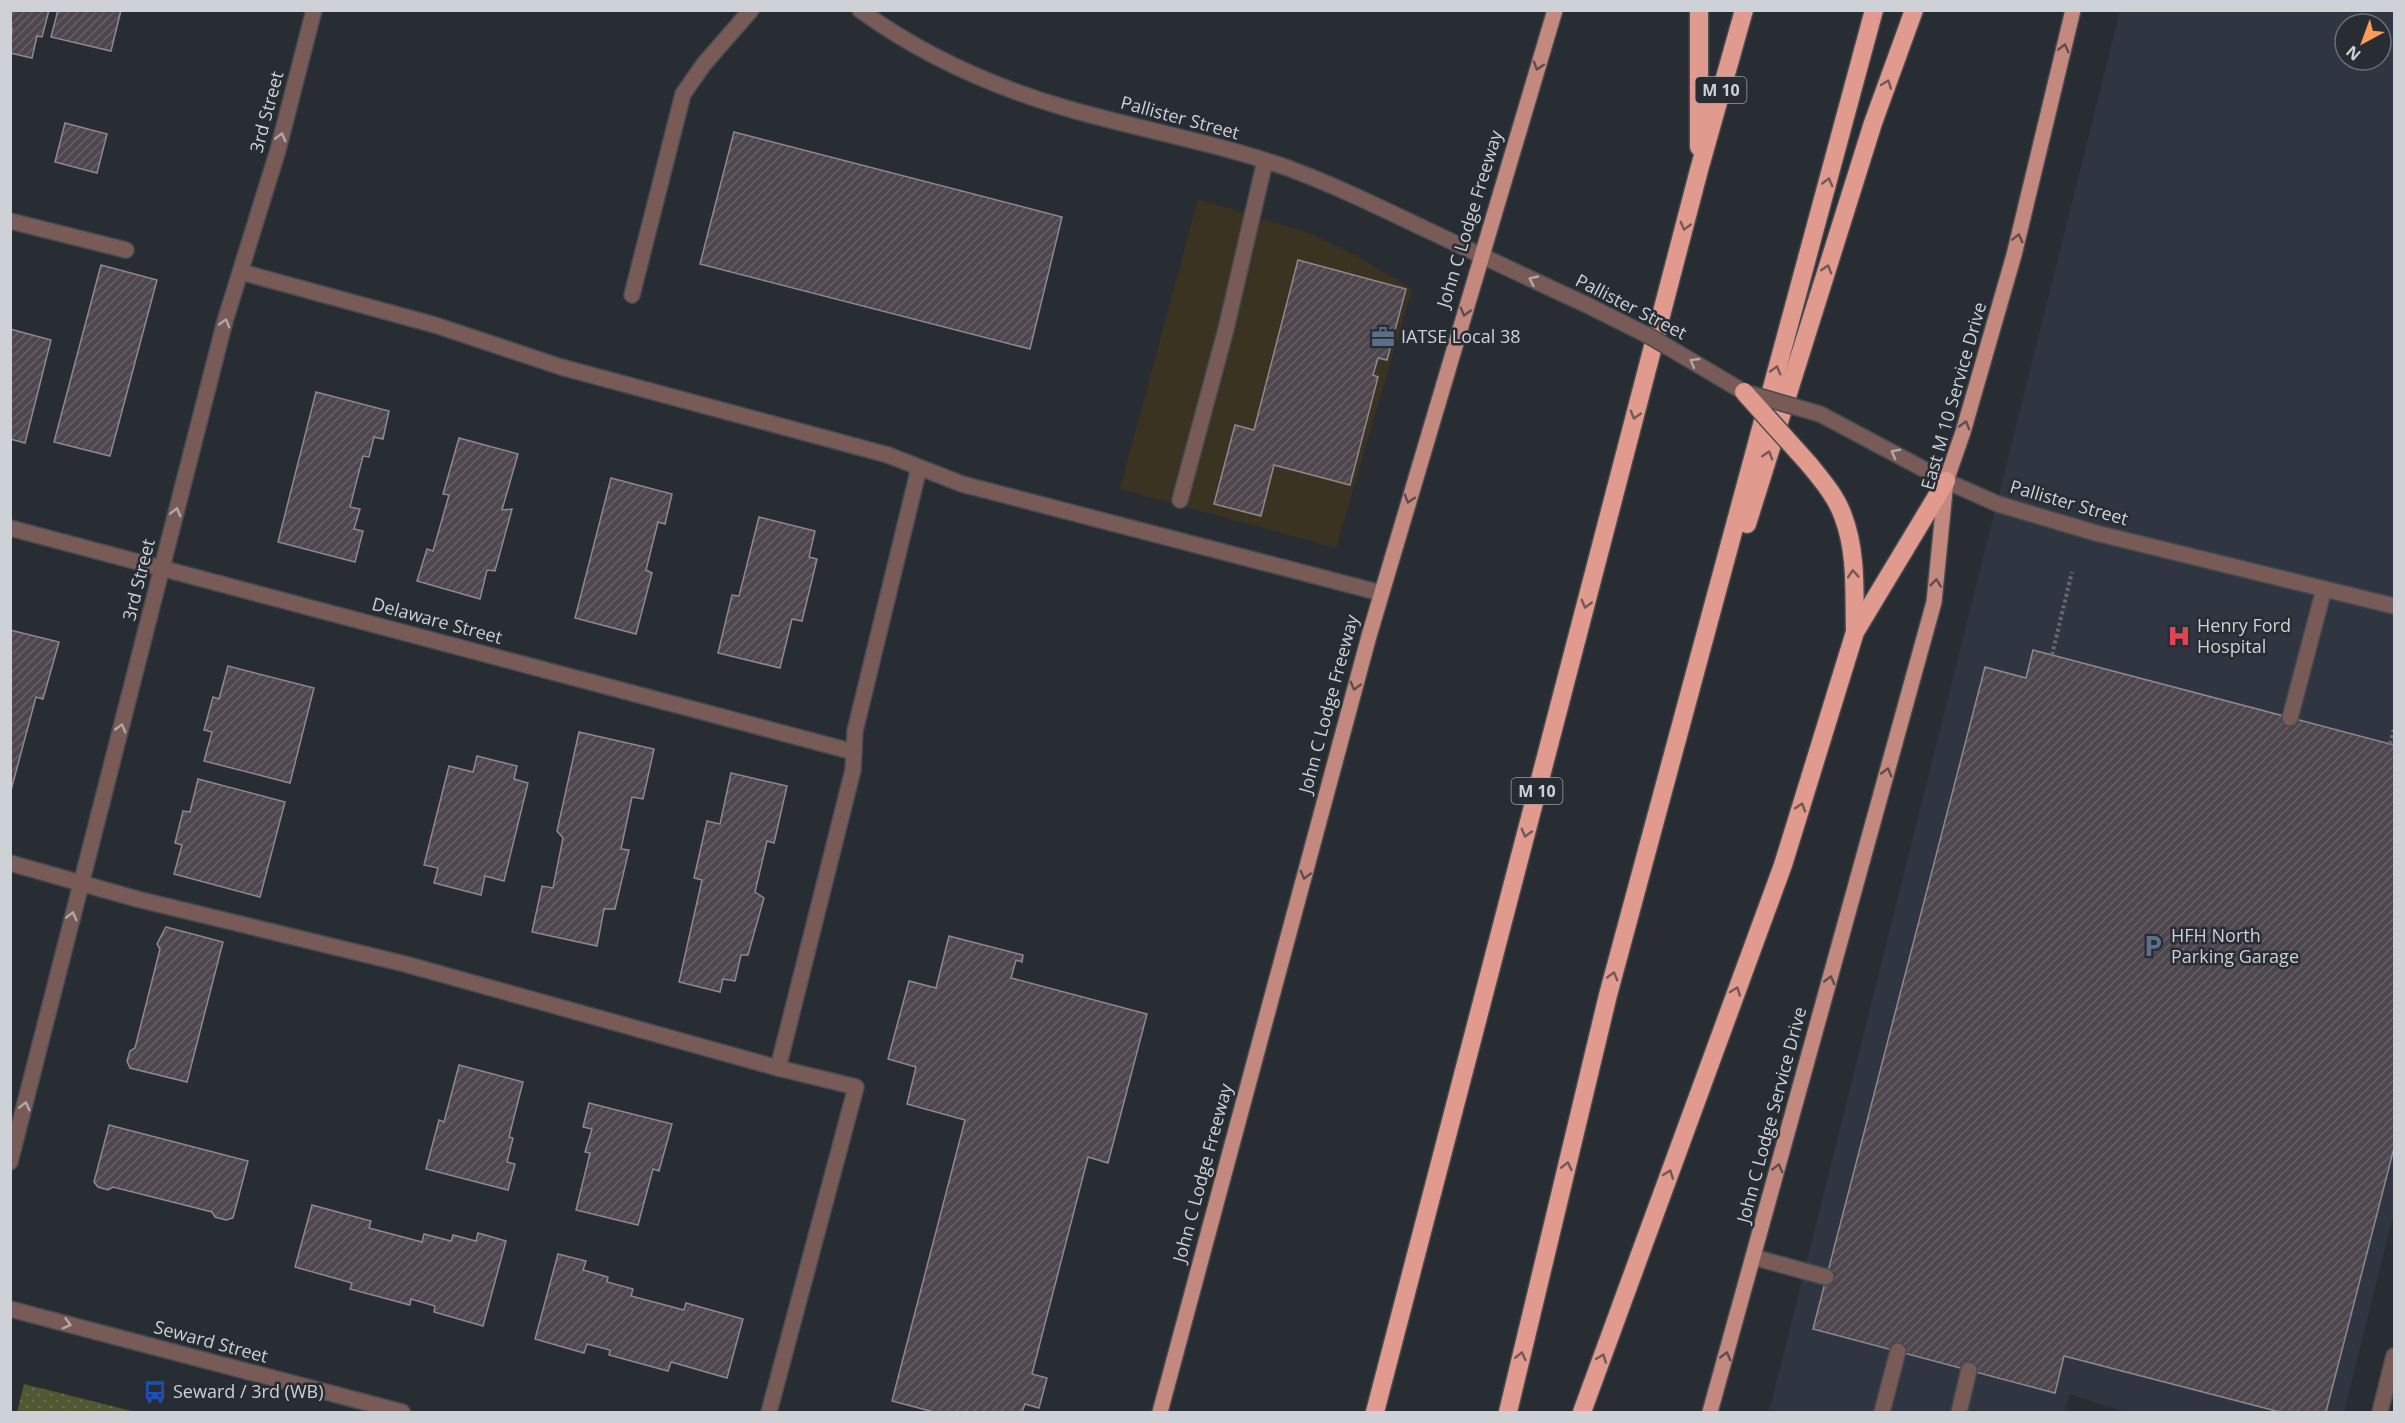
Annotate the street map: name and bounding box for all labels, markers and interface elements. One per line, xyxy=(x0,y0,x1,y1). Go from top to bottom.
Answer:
north arrow xyxy=(2333,12,2393,72)
text: N xyxy=(2341,41,2365,66)
one-way arrow xyxy=(2056,43,2069,53)
one-way arrow xyxy=(1533,60,1545,71)
street label: 3rd Street xyxy=(244,68,288,155)
road number: M 10 xyxy=(1696,77,1746,103)
one-way arrow xyxy=(1880,79,1892,90)
street label: Pallister Street xyxy=(1118,90,1242,144)
street label: John C Lodge Freeway xyxy=(1430,126,1508,312)
one-way arrow xyxy=(274,132,287,142)
one-way arrow xyxy=(1820,177,1833,187)
one-way arrow xyxy=(1679,221,1692,231)
one-way arrow xyxy=(2011,233,2024,243)
one-way arrow xyxy=(1820,264,1832,275)
street label: Pallister Street xyxy=(1572,268,1691,344)
one-way arrow xyxy=(1529,275,1540,287)
street label: East M 10 Service Drive xyxy=(1915,299,1991,492)
one-way arrow xyxy=(1460,306,1472,317)
one-way arrow xyxy=(217,318,230,328)
office icon: IATSE Local 38 xyxy=(1370,324,1396,350)
place label: IATSE Local 38 xyxy=(1401,324,1521,348)
one-way arrow xyxy=(1690,358,1700,370)
one-way arrow xyxy=(1769,365,1782,375)
one-way arrow xyxy=(1630,410,1643,420)
one-way arrow xyxy=(1958,420,1970,431)
one-way arrow xyxy=(1890,449,1901,460)
one-way arrow xyxy=(1761,450,1774,461)
street label: Pallister Street xyxy=(2007,474,2131,530)
one-way arrow xyxy=(1404,493,1416,504)
one-way arrow xyxy=(169,507,182,517)
street label: 3rd Street xyxy=(116,536,160,623)
one-way arrow xyxy=(1847,569,1860,578)
one-way arrow xyxy=(1929,578,1942,588)
street label: Delaware Street xyxy=(369,591,505,649)
one-way arrow xyxy=(1581,599,1594,609)
street label: John C Lodge Freeway xyxy=(1292,611,1364,798)
place label: Henry Ford Hospital xyxy=(2197,613,2291,658)
hospital icon: Henry Ford Hospital xyxy=(2166,623,2192,649)
one-way arrow xyxy=(1350,680,1362,691)
one-way arrow xyxy=(113,723,126,733)
one-way arrow xyxy=(1880,767,1892,777)
road number: M 10 xyxy=(1512,778,1562,804)
one-way arrow xyxy=(1794,802,1806,813)
one-way arrow xyxy=(1521,828,1534,838)
one-way arrow xyxy=(1299,869,1312,879)
one-way arrow xyxy=(64,912,77,922)
place label: HFH North Parking Garage xyxy=(2171,923,2299,968)
parking icon: HFH North Parking Garage xyxy=(2140,933,2166,959)
one-way arrow xyxy=(1605,972,1618,982)
one-way arrow xyxy=(1822,975,1835,985)
one-way arrow xyxy=(1729,986,1741,997)
street label: John C Lodge Service Drive xyxy=(1730,1004,1811,1227)
street label: John C Lodge Freeway xyxy=(1166,1080,1238,1267)
one-way arrow xyxy=(17,1101,30,1111)
one-way arrow xyxy=(1559,1161,1572,1171)
one-way arrow xyxy=(1771,1163,1783,1174)
one-way arrow xyxy=(1662,1170,1674,1181)
street label: Seward Street xyxy=(152,1314,271,1368)
one-way arrow xyxy=(62,1316,72,1329)
one-way arrow xyxy=(1514,1351,1527,1361)
one-way arrow xyxy=(1719,1351,1731,1362)
one-way arrow xyxy=(1595,1353,1608,1363)
bus stop icon: Seward / 3rd (WB) xyxy=(142,1379,168,1405)
place label: Seward / 3rd (WB) xyxy=(173,1379,323,1403)

